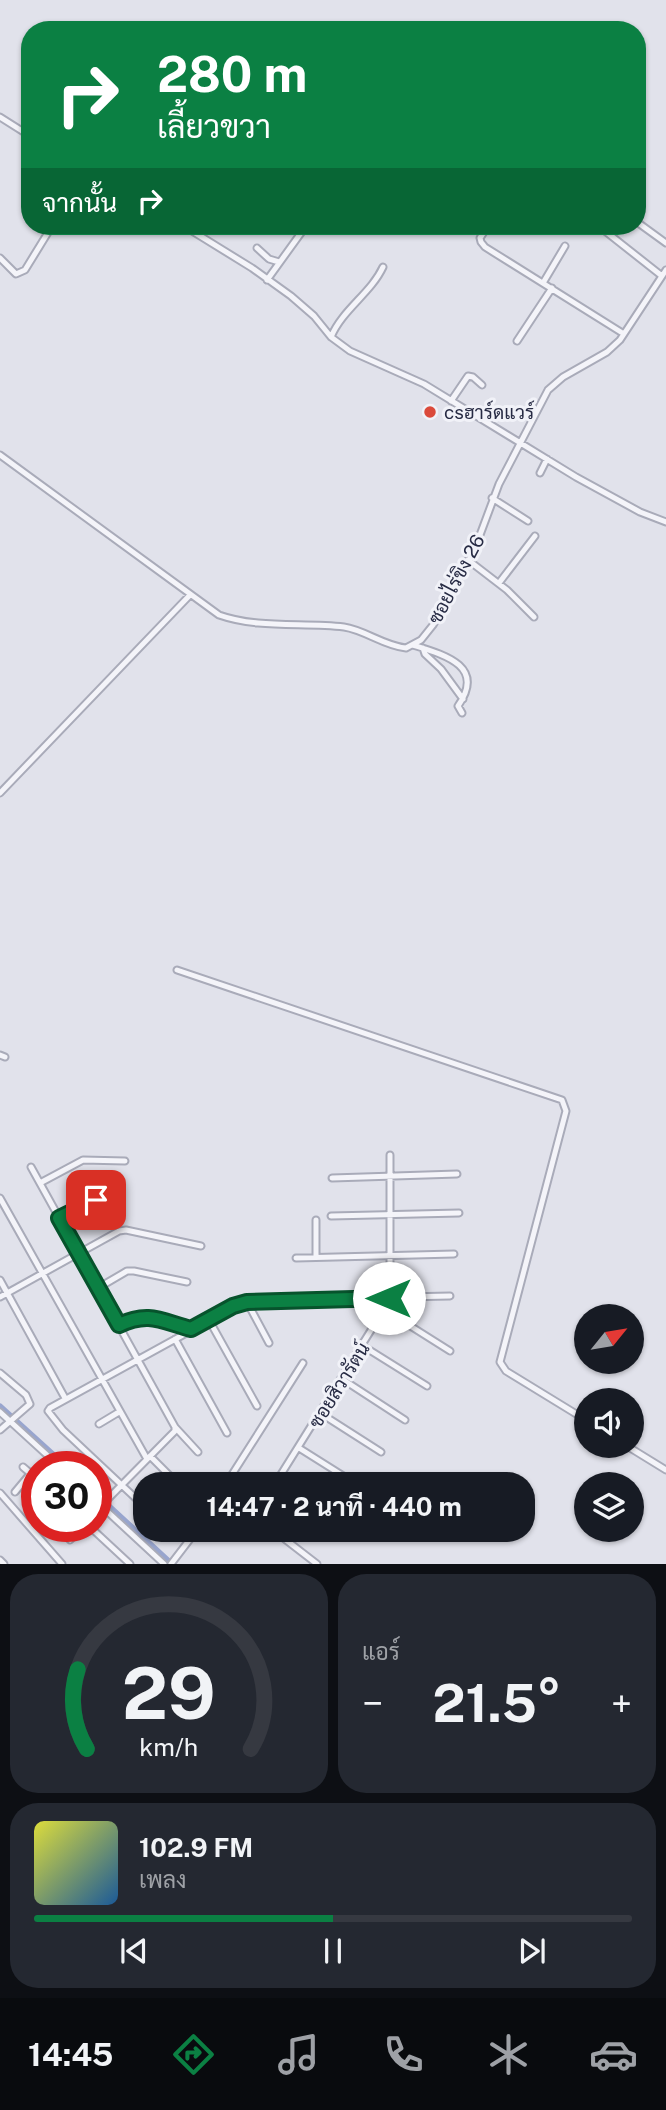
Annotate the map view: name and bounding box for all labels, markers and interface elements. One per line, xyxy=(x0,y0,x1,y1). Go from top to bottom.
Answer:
text: 280 m xyxy=(157,45,307,103)
icon: right xyxy=(42,49,133,140)
text: เลี้ยวขวา xyxy=(157,108,271,145)
icon: right xyxy=(131,182,169,220)
text: จากนั้น xyxy=(42,187,117,218)
place label: csฮาร์ดแวร์ xyxy=(444,400,534,423)
marker: csฮาร์ดแวร์ xyxy=(422,404,438,420)
street label: ซอยไร่ขิง 26 xyxy=(422,530,489,627)
pin xyxy=(66,1170,126,1230)
icon: arrive xyxy=(77,1181,115,1219)
position arrow xyxy=(352,1261,426,1335)
north arrow xyxy=(574,1304,644,1374)
map controls xyxy=(574,1304,644,1542)
street label: ซอยสิวารัตน์ xyxy=(303,1338,374,1432)
button: sound xyxy=(574,1388,644,1458)
speed limit sign: 30 xyxy=(21,1451,112,1542)
button: layers xyxy=(574,1472,644,1542)
text: 14:47 · 2 นาที · 440 m xyxy=(206,1491,462,1522)
text: แอร์ xyxy=(362,1638,400,1665)
text: 29 xyxy=(122,1651,216,1736)
text: 21.5° xyxy=(432,1673,562,1734)
text: − xyxy=(362,1681,383,1726)
text: + xyxy=(611,1681,632,1726)
text: km/h xyxy=(140,1732,198,1762)
text: 102.9 FM xyxy=(139,1832,253,1863)
text: เพลง xyxy=(139,1866,186,1893)
icon: previous xyxy=(115,1932,153,1970)
icon: pause xyxy=(314,1932,352,1970)
icon: next xyxy=(513,1932,551,1970)
icon: directions xyxy=(169,2030,218,2079)
icon: music xyxy=(274,2030,323,2079)
icon: phone xyxy=(379,2030,428,2079)
icon: climate xyxy=(484,2030,533,2079)
icon: car xyxy=(589,2030,638,2079)
text: 14:45 xyxy=(28,2036,113,2073)

